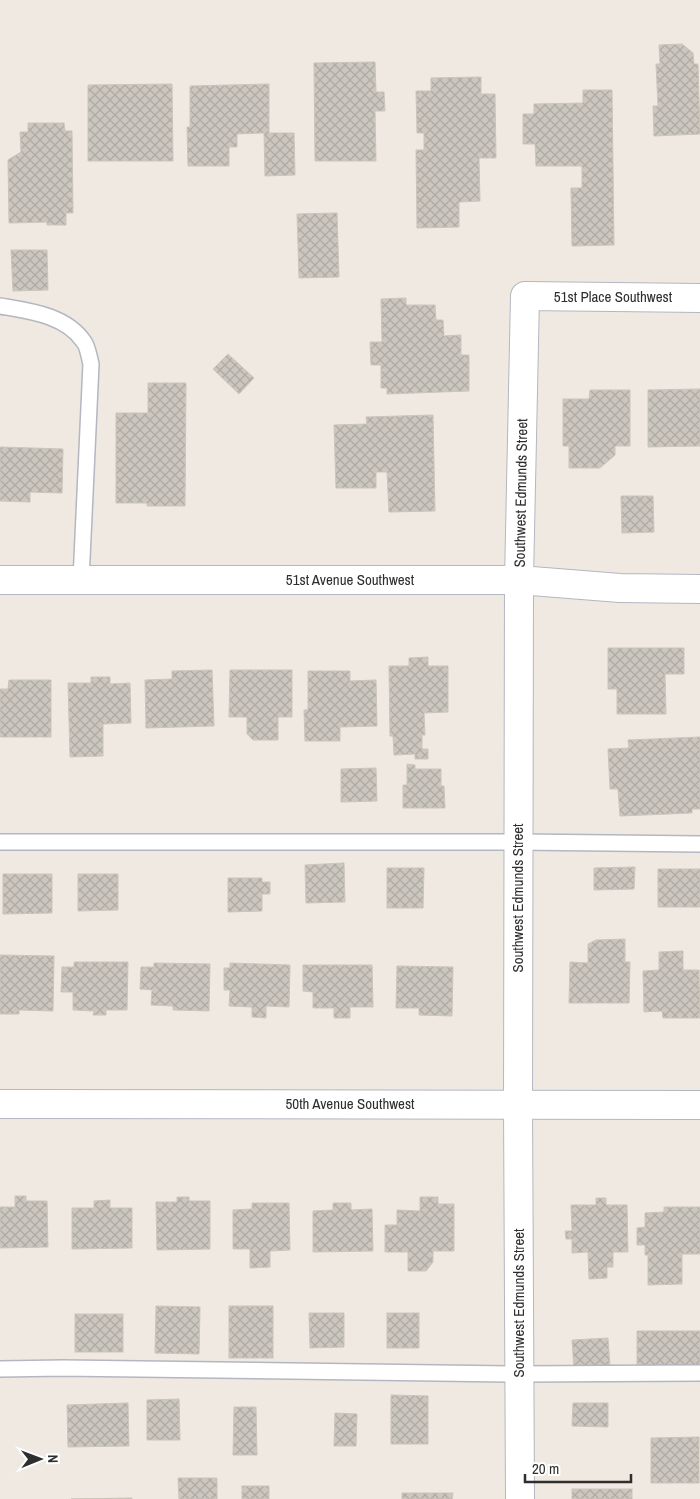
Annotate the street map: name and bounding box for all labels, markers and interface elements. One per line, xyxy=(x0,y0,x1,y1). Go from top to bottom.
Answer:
street label: 51st Place Southwest xyxy=(554,286,673,307)
street label: Southwest Edmunds Street xyxy=(509,418,532,568)
street label: 51st Avenue Southwest xyxy=(286,569,415,590)
street label: Southwest Edmunds Street xyxy=(507,823,528,973)
street label: 50th Avenue Southwest xyxy=(285,1093,415,1114)
street label: Southwest Edmunds Street xyxy=(508,1228,529,1378)
north arrow xyxy=(15,1434,65,1484)
scale bar xyxy=(525,1452,631,1484)
text: N xyxy=(44,1454,62,1463)
text: 20 m xyxy=(532,1458,559,1479)

